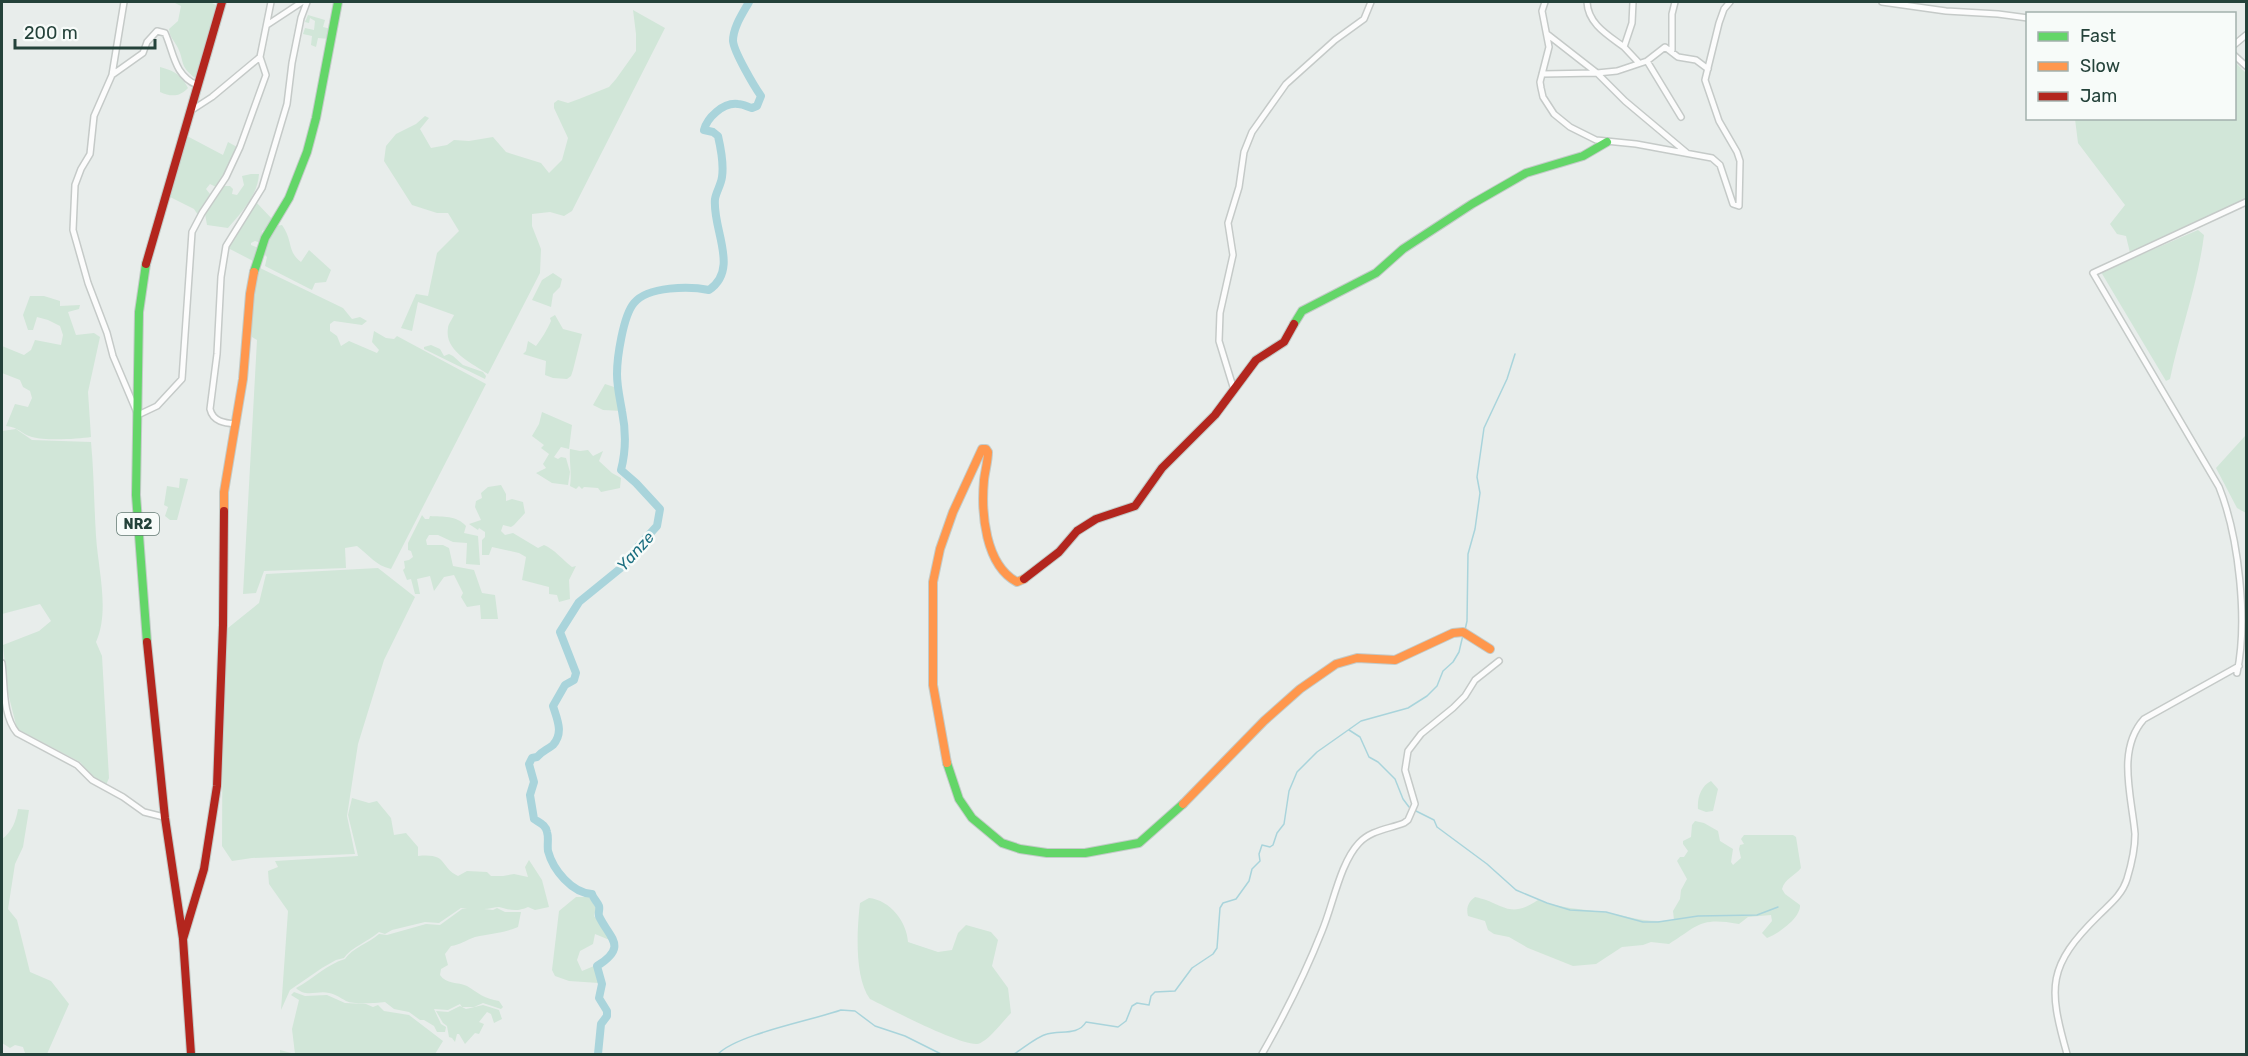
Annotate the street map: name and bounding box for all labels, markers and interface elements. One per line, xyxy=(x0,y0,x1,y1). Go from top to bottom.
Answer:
scale bar xyxy=(15,12,154,50)
legend xyxy=(2026,12,2236,120)
text: 200 m xyxy=(24,22,78,44)
text: Fast xyxy=(2080,25,2116,47)
text: Slow xyxy=(2080,55,2120,77)
text: Jam xyxy=(2080,85,2117,107)
road number: NR2 xyxy=(117,513,159,535)
water label: Yanze xyxy=(613,528,658,575)

